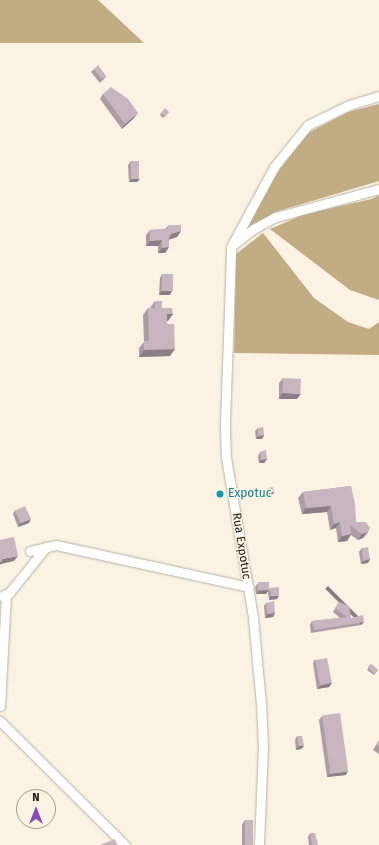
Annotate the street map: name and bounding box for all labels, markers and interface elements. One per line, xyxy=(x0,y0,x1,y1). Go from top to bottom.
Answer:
place label: Expotuc xyxy=(228,487,271,501)
marker: Expotuc xyxy=(215,489,225,499)
street label: Rua Expotuc xyxy=(229,512,253,580)
north arrow xyxy=(16,789,56,829)
text: N xyxy=(32,791,40,804)

